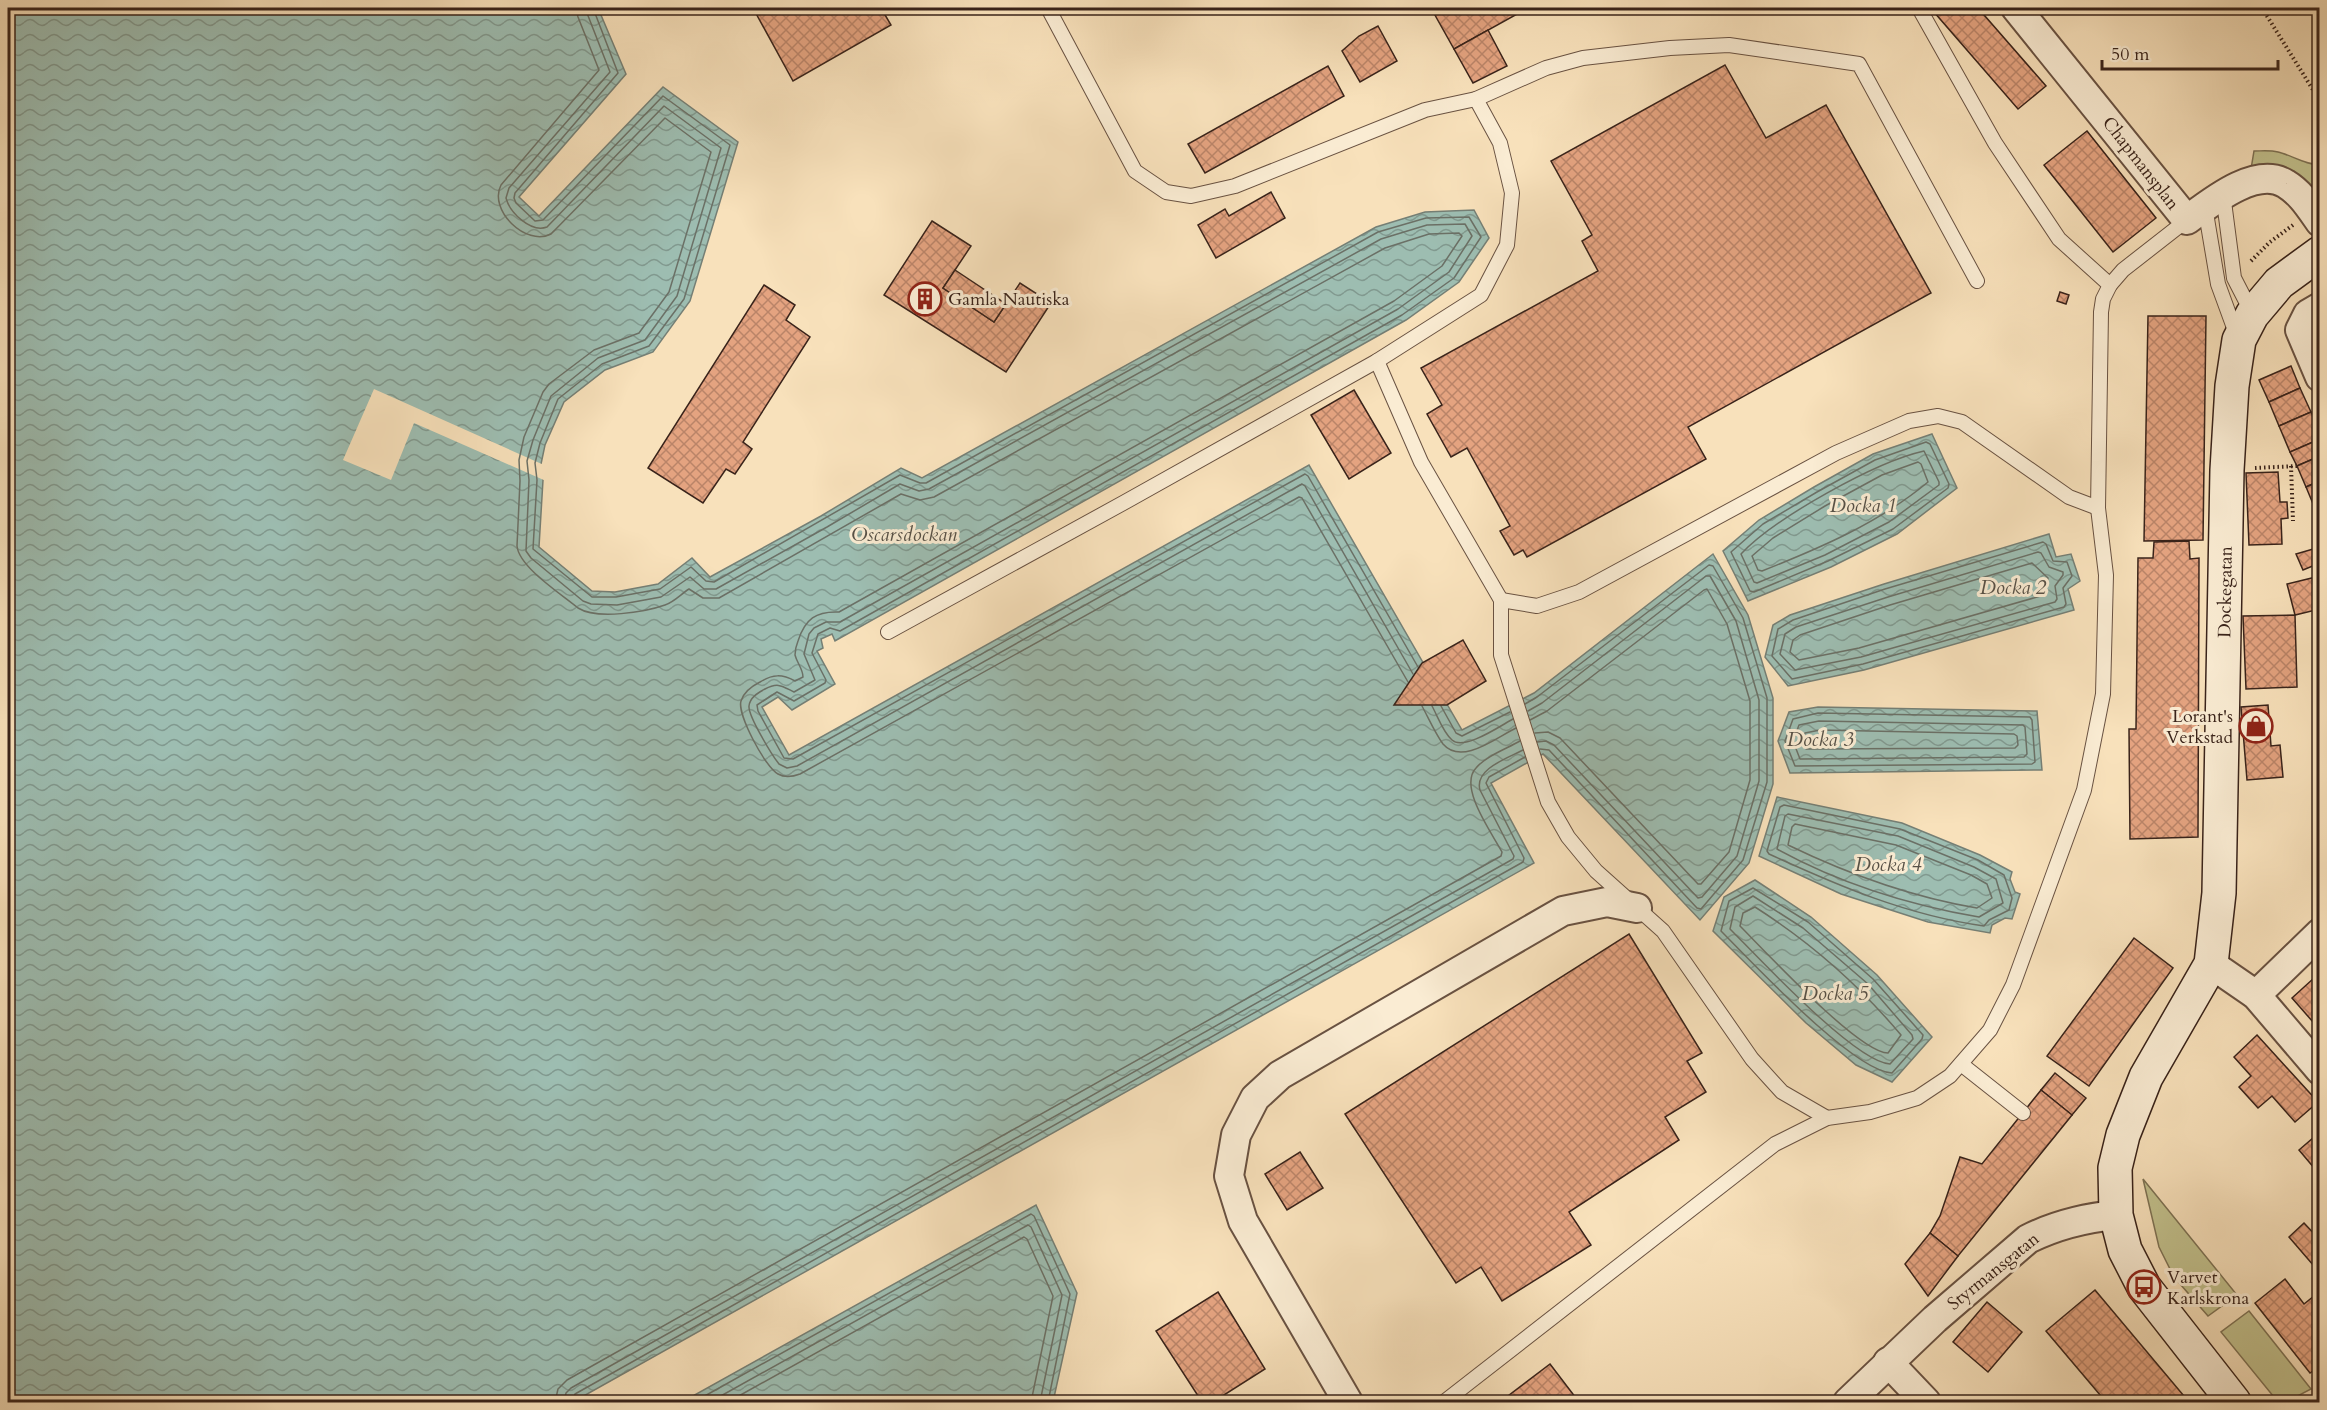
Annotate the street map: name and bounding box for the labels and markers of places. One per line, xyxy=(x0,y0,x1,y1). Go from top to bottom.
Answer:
building icon: Gamla Nautiska xyxy=(907,281,943,317)
place label: Gamla Nautiska xyxy=(948,287,1070,312)
place label: Lorant's Verkstad xyxy=(2166,704,2233,750)
shop icon: Lorant's Verkstad xyxy=(2238,708,2274,744)
place label: Varvet Karlskrona xyxy=(2167,1265,2249,1311)
bus stop icon: Varvet Karlskrona xyxy=(2126,1269,2162,1305)

